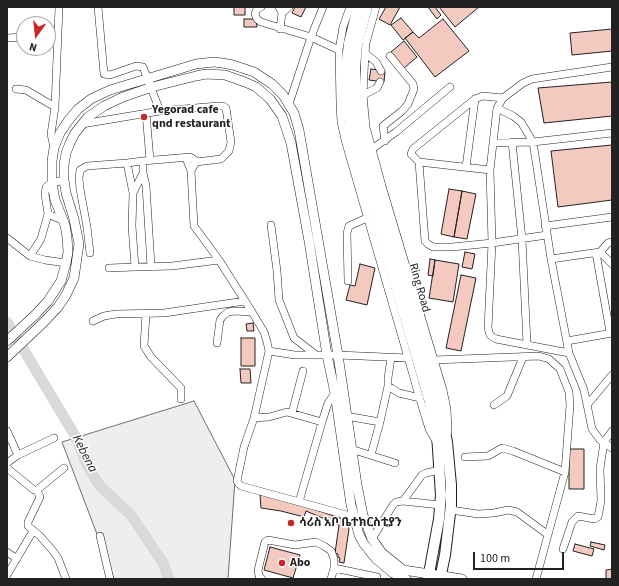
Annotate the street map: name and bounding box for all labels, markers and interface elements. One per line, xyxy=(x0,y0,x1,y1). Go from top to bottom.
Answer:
north arrow xyxy=(16,16,56,56)
text: N xyxy=(28,39,39,55)
place label: Yegorad cafe qnd restaurant xyxy=(152,103,231,131)
marker: Yegorad cafe qnd restaurant xyxy=(139,112,149,122)
street label: Ring Road xyxy=(405,262,433,314)
water label: Kebena xyxy=(68,432,100,476)
place label: ሳሪስ አቦ ቤተክርስቲያን xyxy=(299,516,402,530)
marker: ሳሪስ አቦ ቤተክርስቲያን xyxy=(286,518,296,528)
scale bar xyxy=(475,544,566,570)
text: 100 m xyxy=(480,550,510,567)
place label: Abo xyxy=(290,556,310,570)
marker: Abo xyxy=(277,558,287,568)

